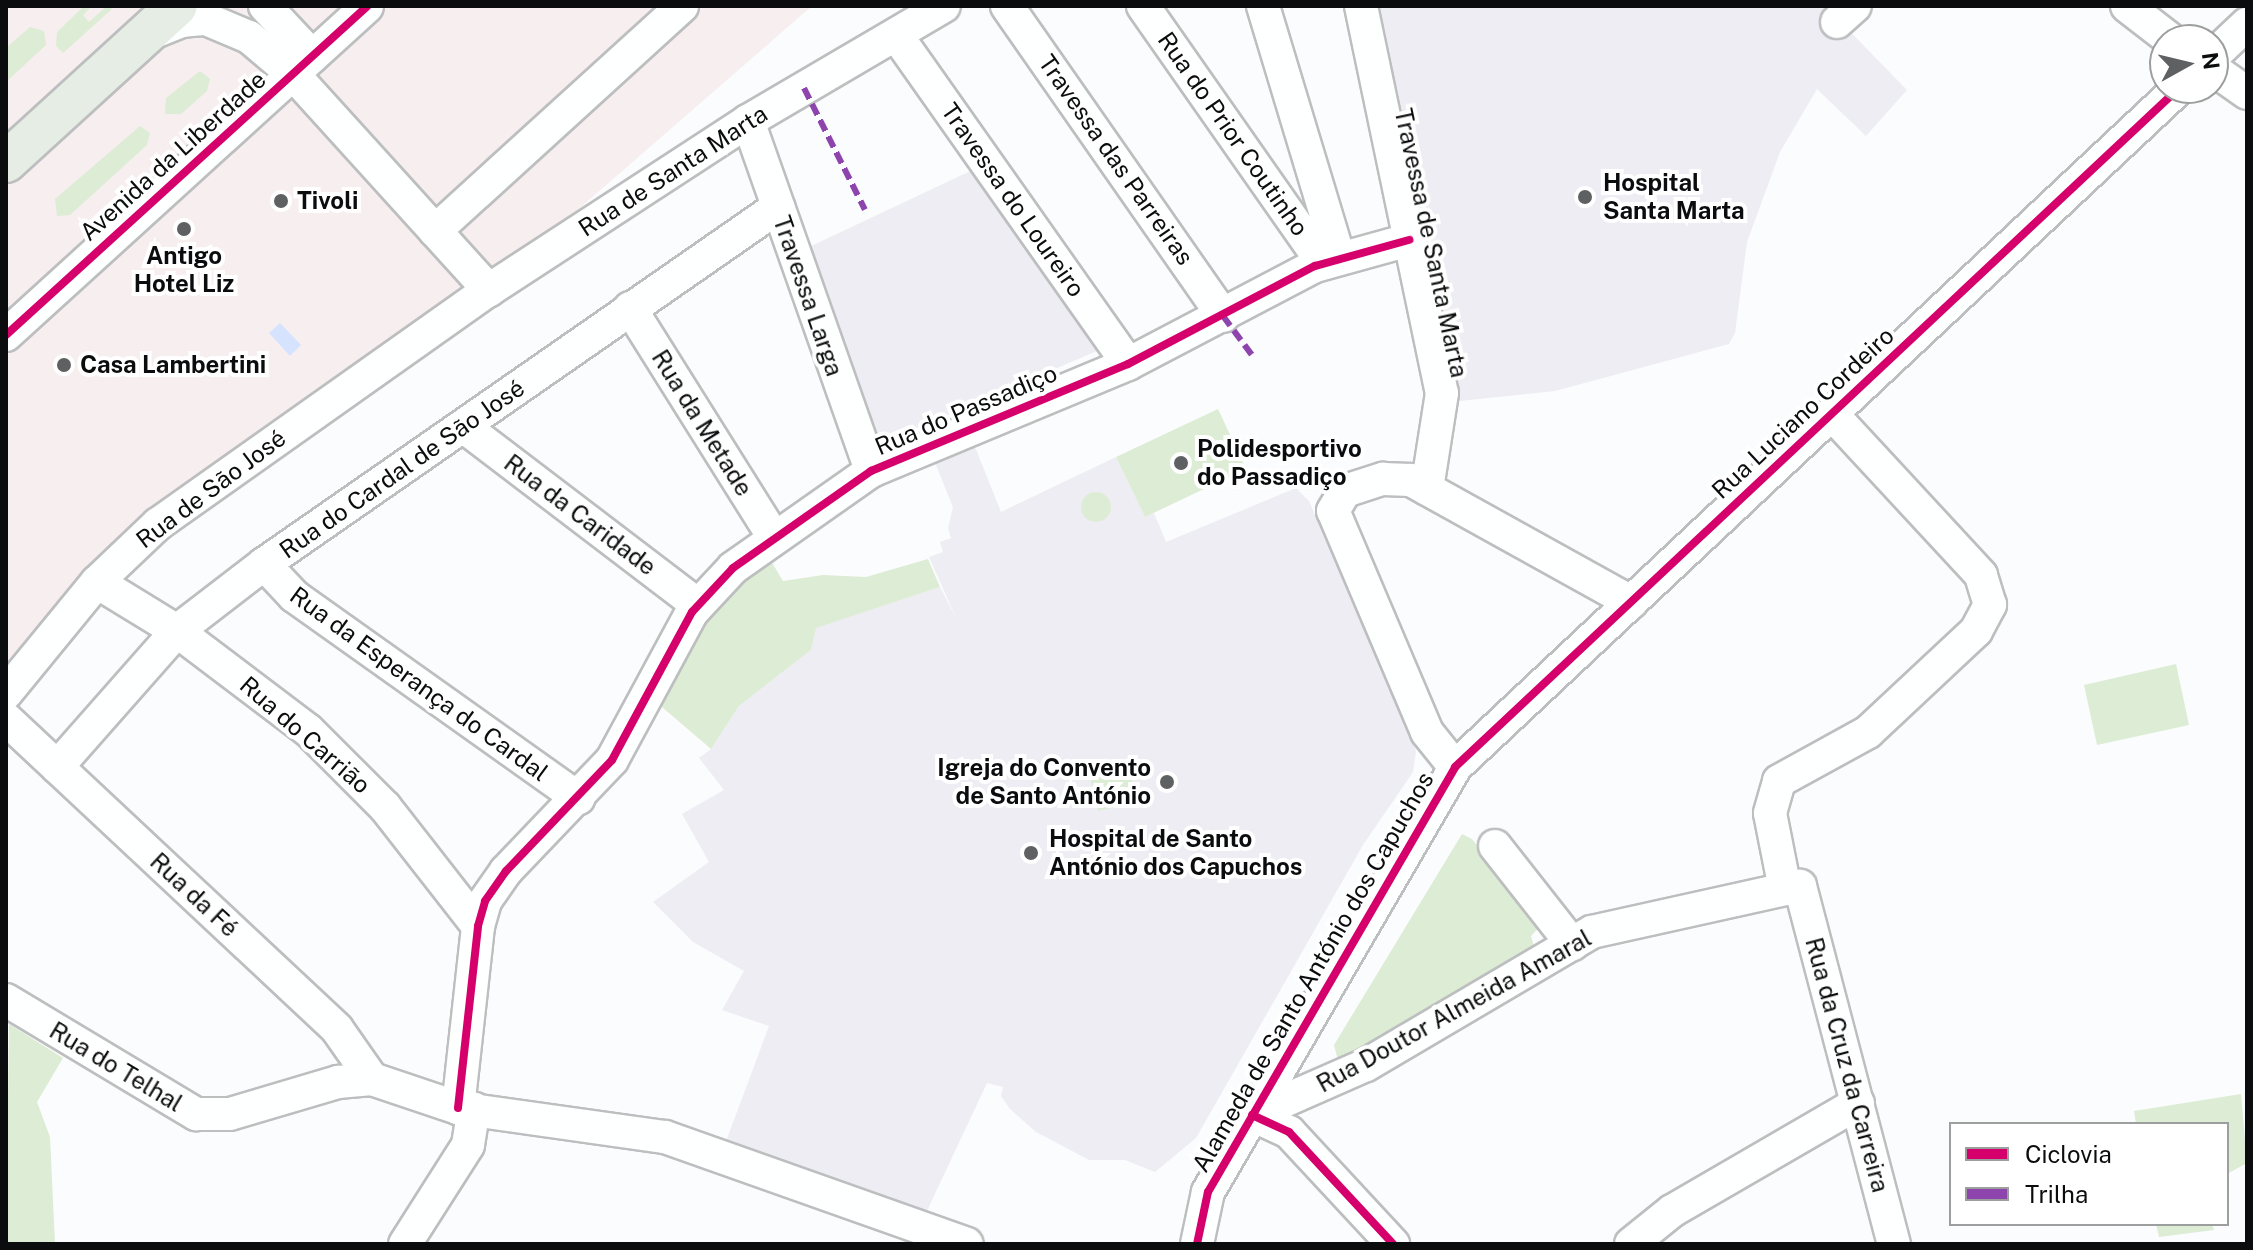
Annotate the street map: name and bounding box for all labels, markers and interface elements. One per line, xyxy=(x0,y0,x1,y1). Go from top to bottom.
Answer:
north arrow xyxy=(2149,24,2229,104)
street label: Rua do Prior Coutinho xyxy=(1152,26,1314,242)
street label: Travessa das Parreiras xyxy=(1032,49,1200,271)
text: N xyxy=(2197,51,2225,71)
street label: Avenida da Liberdade xyxy=(74,65,272,247)
street label: Travessa do Loureiro xyxy=(935,97,1091,303)
street label: Rua de Santa Marta xyxy=(573,99,773,243)
street label: Travessa de Santa Marta xyxy=(1388,106,1474,380)
place label: Hospital Santa Marta xyxy=(1603,169,1745,225)
marker: Hospital Santa Marta xyxy=(1574,186,1596,208)
place label: Tivoli xyxy=(297,187,358,215)
marker: Tivoli xyxy=(272,192,290,210)
street label: Travessa Larga xyxy=(767,212,849,380)
marker: Antigo Hotel Liz xyxy=(175,220,193,238)
place label: Antigo Hotel Liz xyxy=(134,242,234,298)
street label: Rua Luciano Cordeiro xyxy=(1706,321,1900,505)
street label: Rua da Metade xyxy=(646,345,758,501)
place label: Casa Lambertini xyxy=(80,351,266,379)
marker: Casa Lambertini xyxy=(55,356,73,374)
street label: Rua do Passadiço xyxy=(870,359,1062,461)
street label: Rua do Cardal de São José xyxy=(274,373,530,565)
street label: Rua de São José xyxy=(130,423,292,555)
place label: Polidesportivo do Passadiço xyxy=(1197,435,1362,491)
street label: Rua da Caridade xyxy=(498,448,662,582)
marker: Polidesportivo do Passadiço xyxy=(1172,454,1190,472)
street label: Rua da Esperança do Cardal xyxy=(284,580,554,788)
street label: Rua do Carrião xyxy=(234,670,376,800)
place label: Igreja do Convento de Santo António xyxy=(937,754,1151,810)
street label: Alameda de Santo António dos Capuchos xyxy=(1186,766,1440,1178)
marker: Igreja do Convento de Santo António xyxy=(1158,773,1176,791)
place label: Hospital de Santo António dos Capuchos xyxy=(1049,825,1303,881)
marker: Hospital de Santo António dos Capuchos xyxy=(1020,842,1042,864)
street label: Rua da Fé xyxy=(144,847,244,943)
street label: Rua Doutor Almeida Amaral xyxy=(1312,923,1596,1099)
street label: Rua da Cruz da Carreira xyxy=(1799,934,1895,1196)
street label: Rua do Telhal xyxy=(44,1016,188,1118)
legend xyxy=(1949,1122,2229,1226)
text: Ciclovia xyxy=(2025,1140,2112,1168)
text: Trilha xyxy=(2025,1180,2088,1208)

